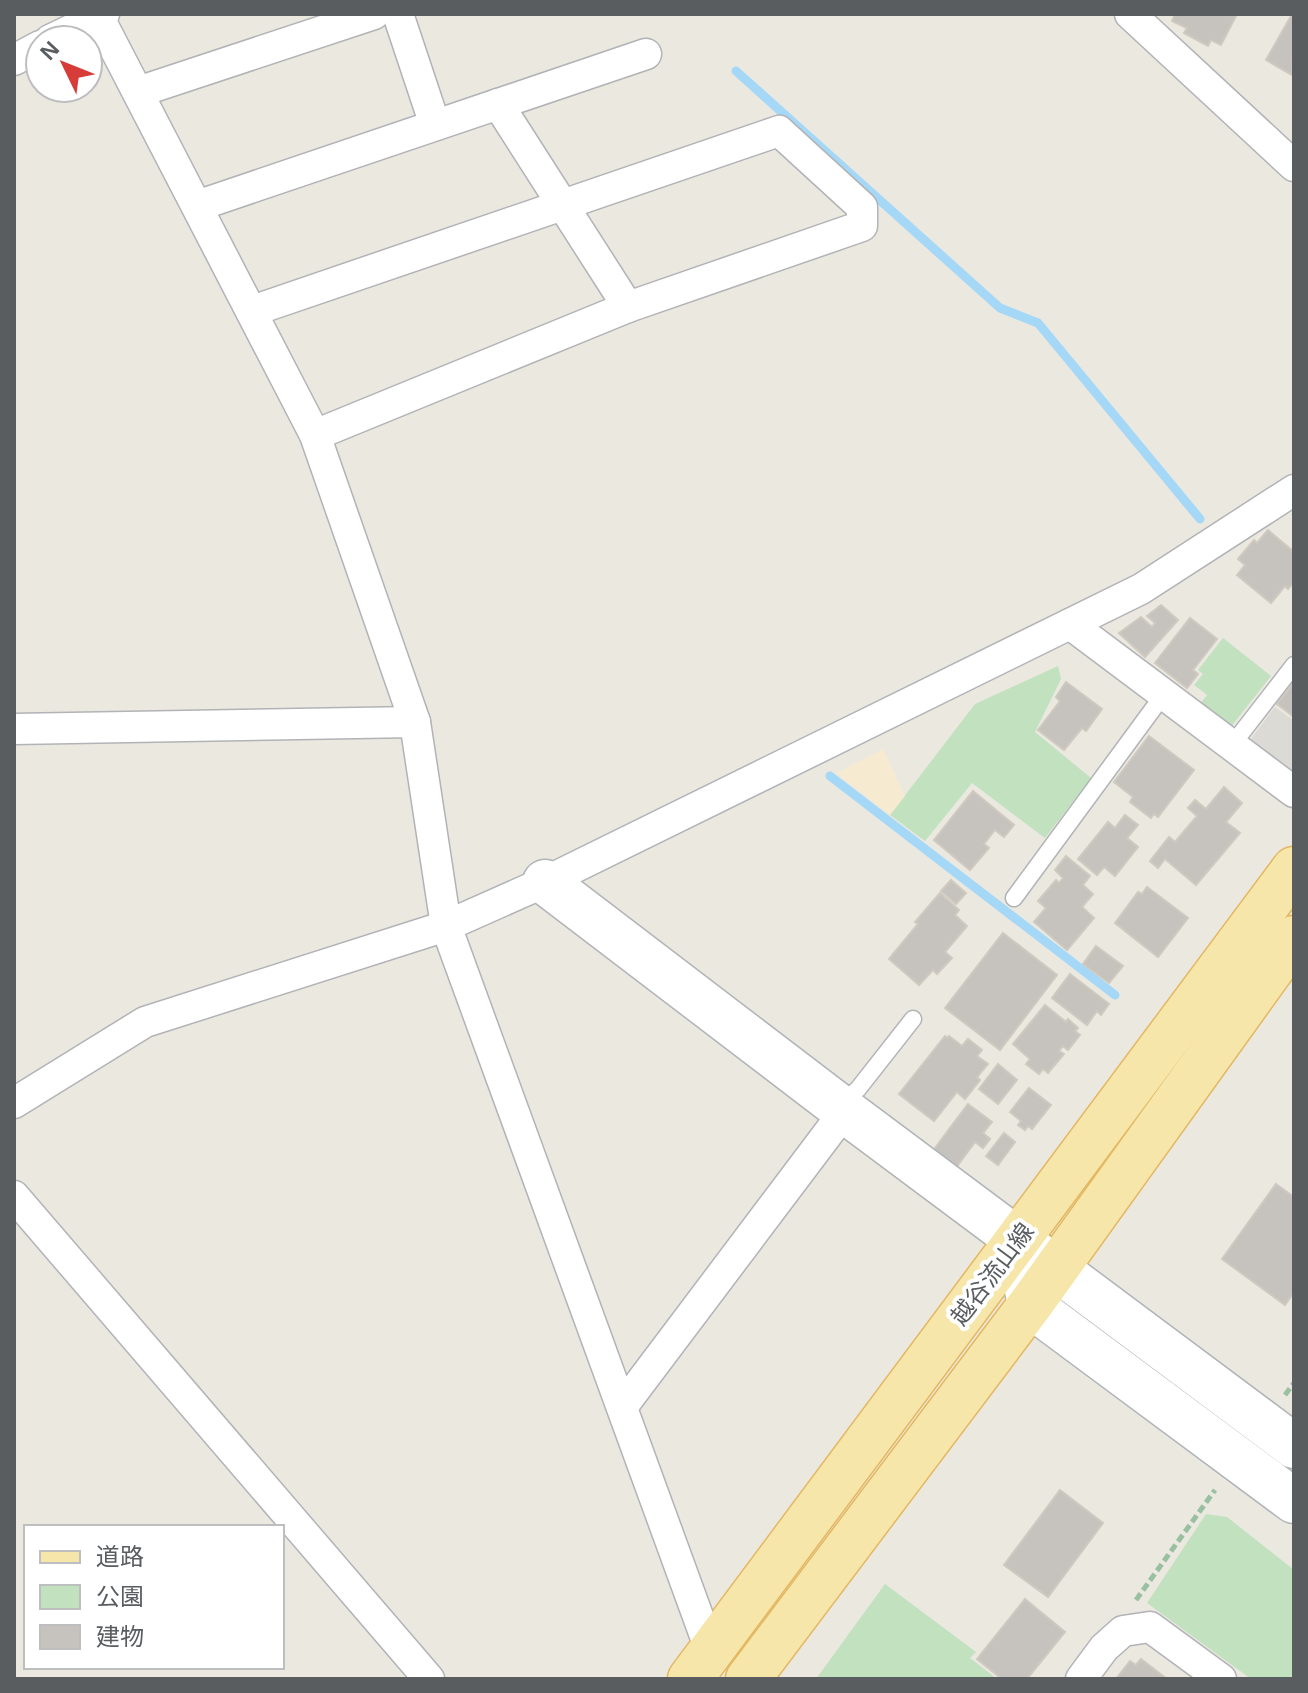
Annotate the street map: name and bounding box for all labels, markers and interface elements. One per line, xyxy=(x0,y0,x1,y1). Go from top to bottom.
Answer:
north arrow xyxy=(24,24,104,104)
text: N xyxy=(35,36,64,65)
street label: 越谷流山線 xyxy=(945,1218,1039,1330)
legend xyxy=(24,1525,284,1669)
text: 道路 xyxy=(96,1543,144,1570)
text: 公園 xyxy=(96,1583,144,1610)
text: 建物 xyxy=(96,1623,144,1650)

